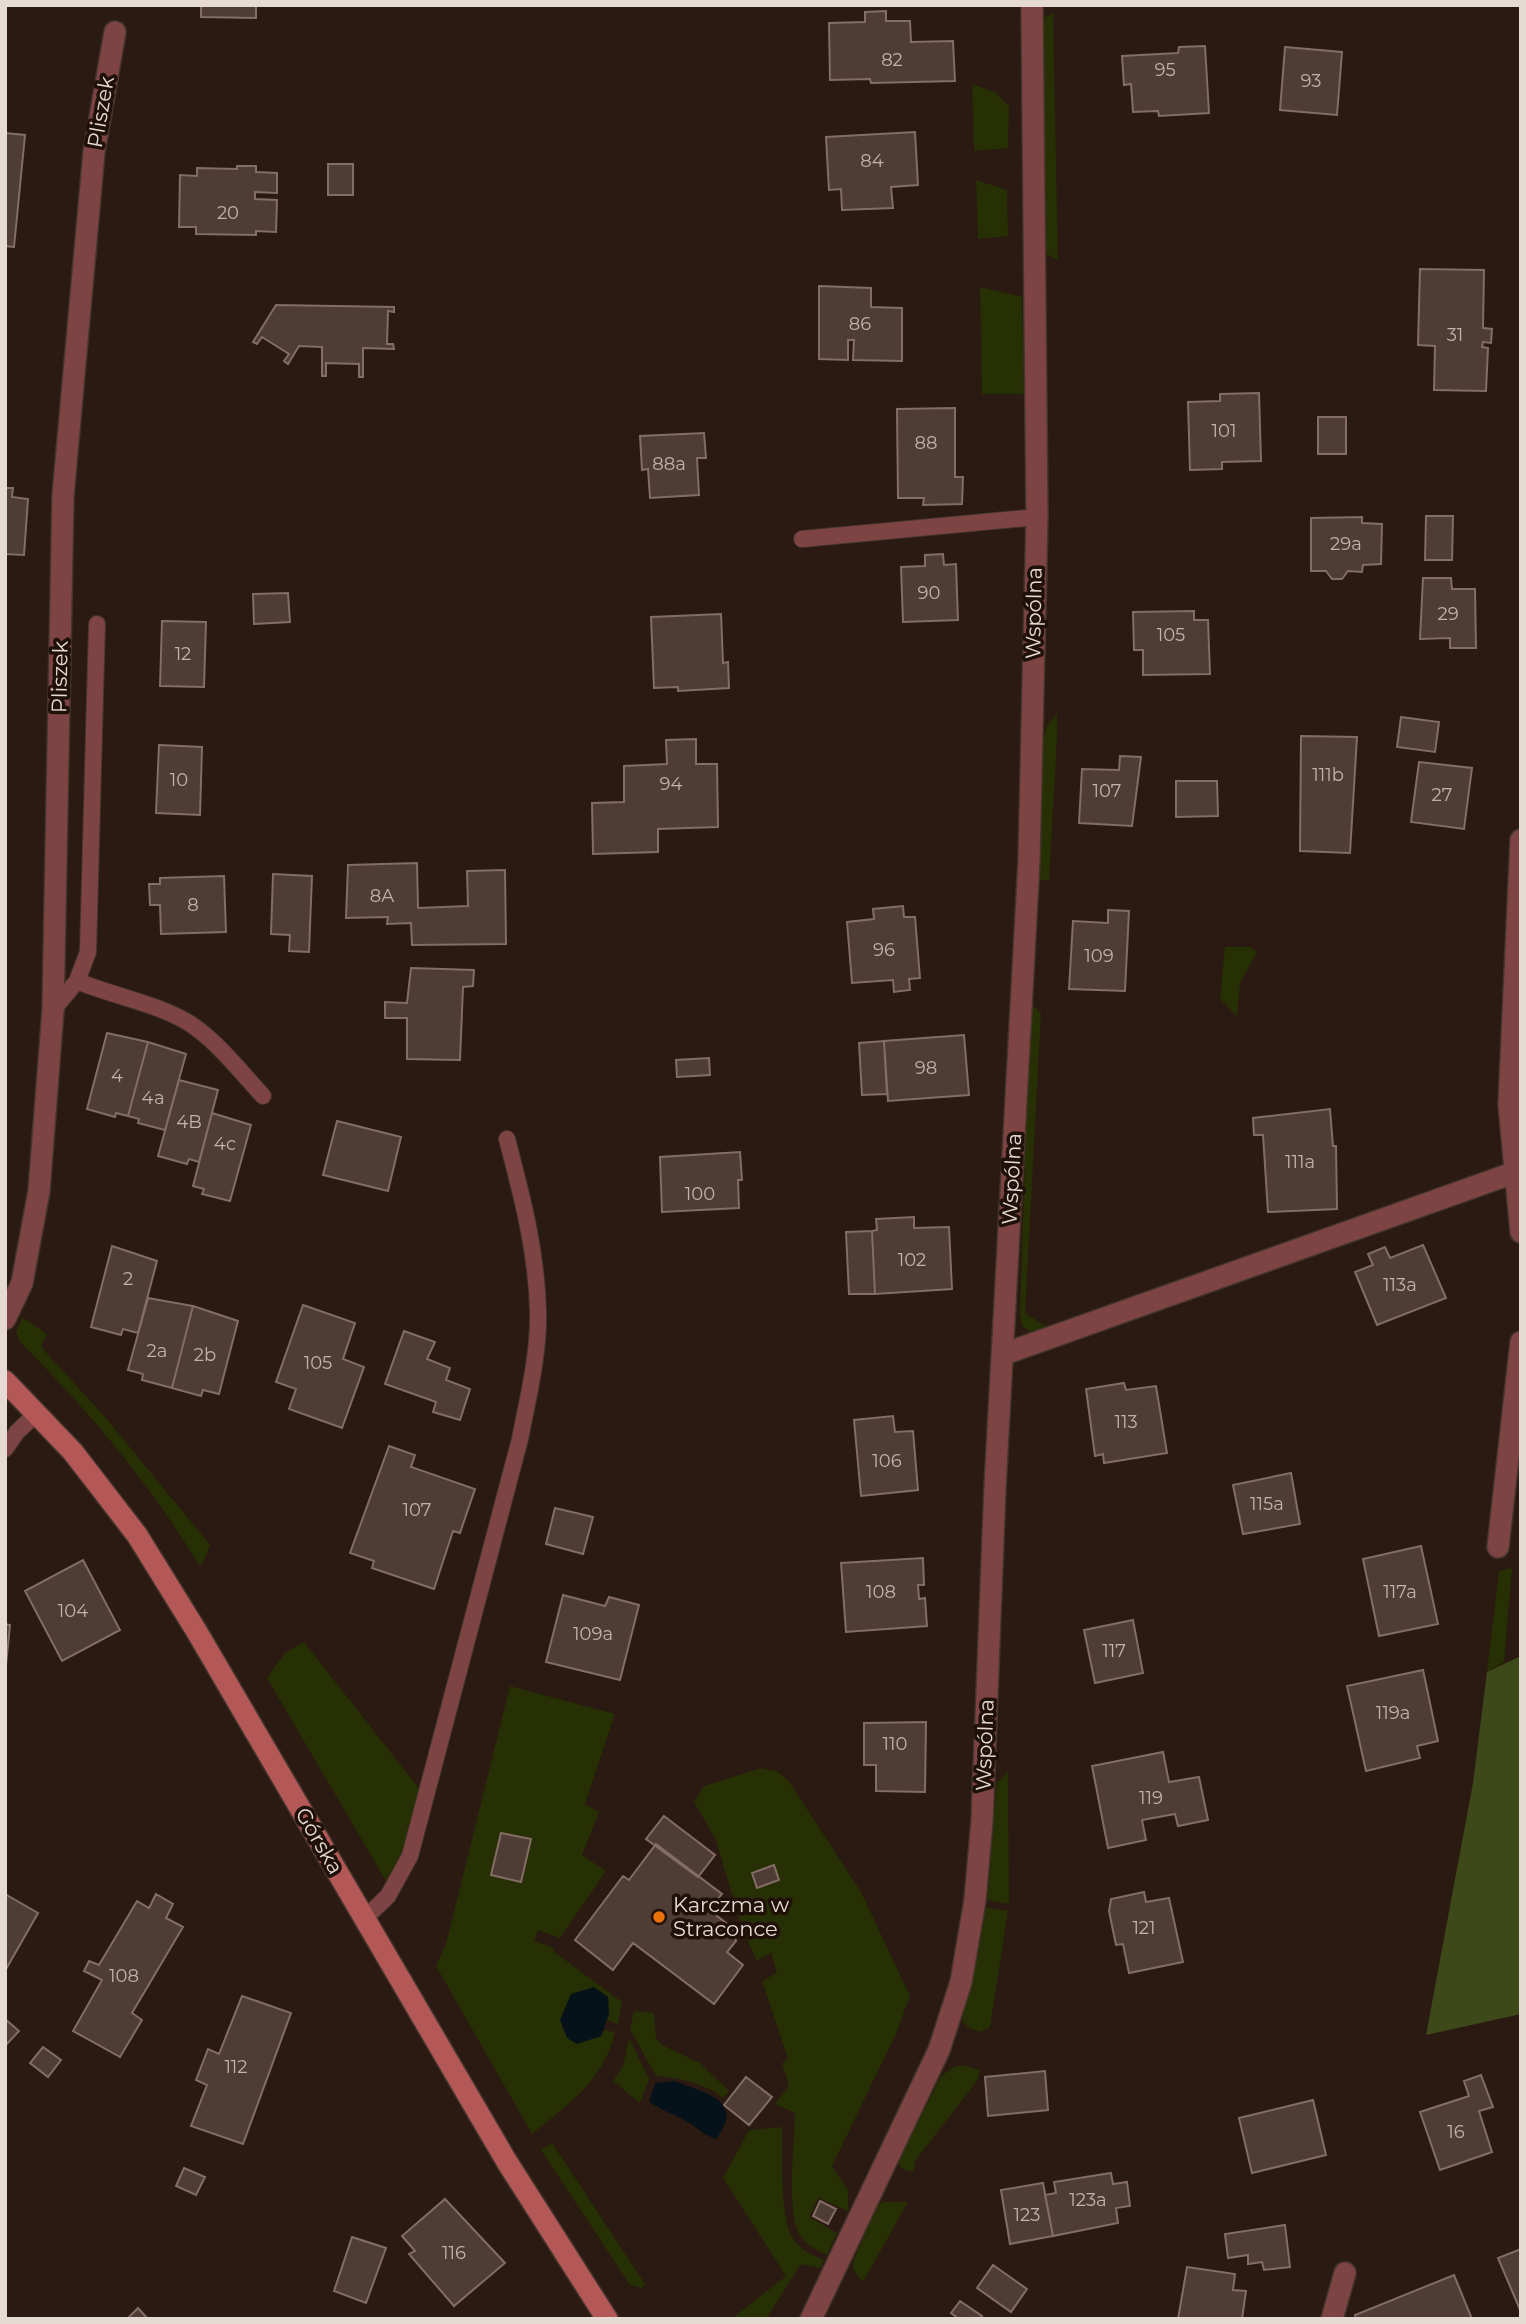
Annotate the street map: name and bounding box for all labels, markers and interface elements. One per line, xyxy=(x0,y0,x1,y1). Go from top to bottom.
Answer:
house number: 82 xyxy=(881,49,903,71)
house number: 95 xyxy=(1154,59,1176,81)
house number: 93 xyxy=(1301,70,1321,92)
street label: Pliszek xyxy=(82,74,119,150)
house number: 84 xyxy=(860,150,884,172)
house number: 20 xyxy=(217,202,239,224)
house number: 86 xyxy=(849,313,871,335)
house number: 31 xyxy=(1447,324,1463,346)
house number: 101 xyxy=(1212,420,1236,442)
house number: 88 xyxy=(915,432,937,454)
house number: 88a xyxy=(652,453,686,475)
house number: 29a xyxy=(1330,533,1362,555)
street label: Wspólna xyxy=(1020,567,1047,659)
house number: 90 xyxy=(918,582,940,604)
house number: 29 xyxy=(1437,603,1459,625)
house number: 105 xyxy=(1157,624,1185,646)
street label: Pliszek xyxy=(46,640,73,713)
house number: 12 xyxy=(175,643,191,665)
house number: 111b xyxy=(1312,764,1344,786)
house number: 10 xyxy=(170,769,188,791)
house number: 94 xyxy=(660,773,683,795)
house number: 107 xyxy=(1093,780,1121,802)
house number: 27 xyxy=(1432,784,1452,806)
house number: 8A xyxy=(370,885,394,907)
house number: 8 xyxy=(187,894,199,916)
house number: 96 xyxy=(873,939,895,961)
house number: 109 xyxy=(1084,945,1114,967)
house number: 98 xyxy=(915,1057,937,1079)
house number: 4 xyxy=(111,1065,123,1087)
house number: 4a xyxy=(141,1087,165,1109)
house number: 4B xyxy=(176,1111,202,1133)
street label: Wspólna xyxy=(997,1132,1026,1226)
house number: 4c xyxy=(214,1133,236,1155)
house number: 111a xyxy=(1285,1151,1315,1173)
house number: 100 xyxy=(685,1183,715,1205)
house number: 102 xyxy=(898,1249,926,1271)
house number: 2 xyxy=(123,1268,133,1290)
house number: 113a xyxy=(1383,1274,1417,1296)
house number: 2a xyxy=(147,1340,167,1362)
house number: 2b xyxy=(194,1344,216,1366)
house number: 105 xyxy=(304,1352,332,1374)
house number: 113 xyxy=(1114,1411,1138,1433)
house number: 106 xyxy=(872,1450,902,1472)
house number: 115a xyxy=(1250,1493,1284,1515)
house number: 107 xyxy=(403,1499,431,1521)
house number: 108 xyxy=(866,1581,896,1603)
house number: 117a xyxy=(1383,1581,1417,1603)
house number: 104 xyxy=(58,1600,88,1622)
house number: 109a xyxy=(573,1623,613,1645)
house number: 117 xyxy=(1102,1640,1126,1662)
street label: Wspólna xyxy=(970,1699,999,1791)
house number: 119a xyxy=(1376,1702,1410,1724)
house number: 110 xyxy=(883,1733,907,1755)
house number: 119 xyxy=(1139,1787,1163,1809)
street label: Górska xyxy=(290,1803,348,1879)
place label: Karczma w Straconce xyxy=(673,1892,790,1941)
marker: Karczma w Straconce xyxy=(651,1909,667,1925)
house number: 121 xyxy=(1132,1917,1156,1939)
house number: 108 xyxy=(109,1965,139,1987)
house number: 112 xyxy=(224,2056,248,2078)
house number: 16 xyxy=(1447,2121,1465,2143)
house number: 123a xyxy=(1069,2189,1107,2211)
house number: 123 xyxy=(1014,2204,1040,2226)
house number: 116 xyxy=(442,2242,466,2264)

